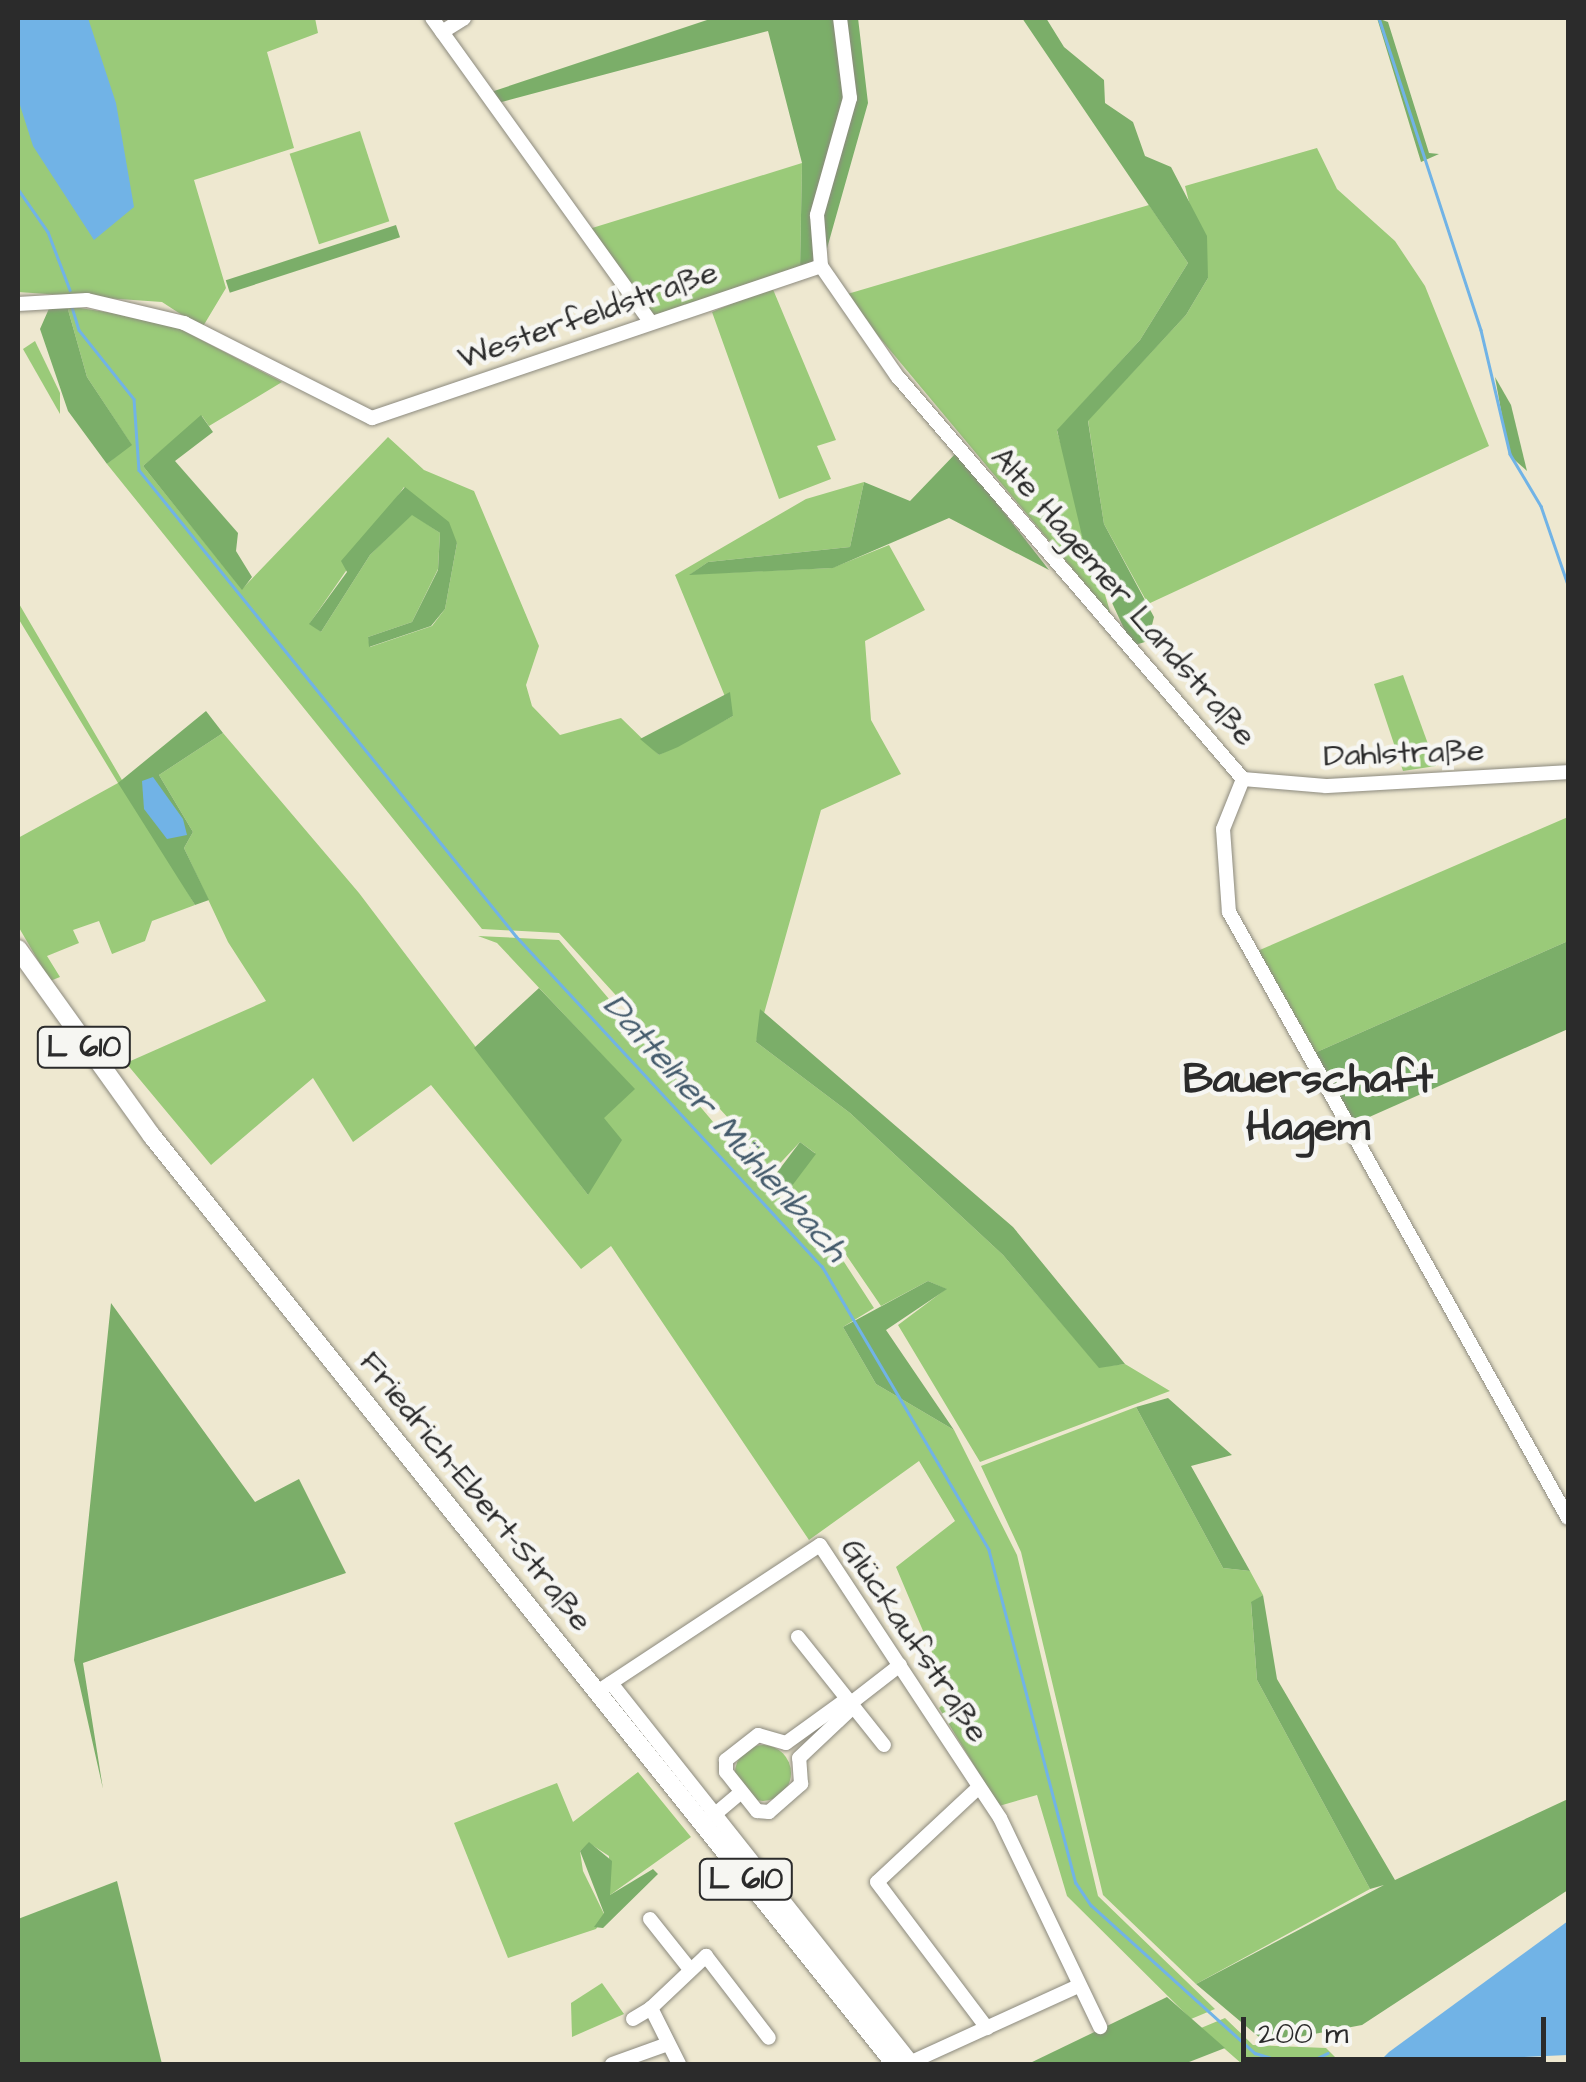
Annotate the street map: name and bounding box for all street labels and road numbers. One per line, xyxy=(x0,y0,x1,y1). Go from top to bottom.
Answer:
street label: Westerfeldstraße xyxy=(453,254,723,378)
street label: Alte Hagemer Landstraße xyxy=(982,439,1264,755)
street label: Dahlstraße xyxy=(1323,732,1485,776)
road number: L 610 xyxy=(36,1022,132,1072)
street label: Friedrich-Ebert-Straße xyxy=(350,1344,600,1640)
street label: Glückaufstraße xyxy=(832,1532,996,1750)
road number: L 610 xyxy=(698,1854,794,1904)

